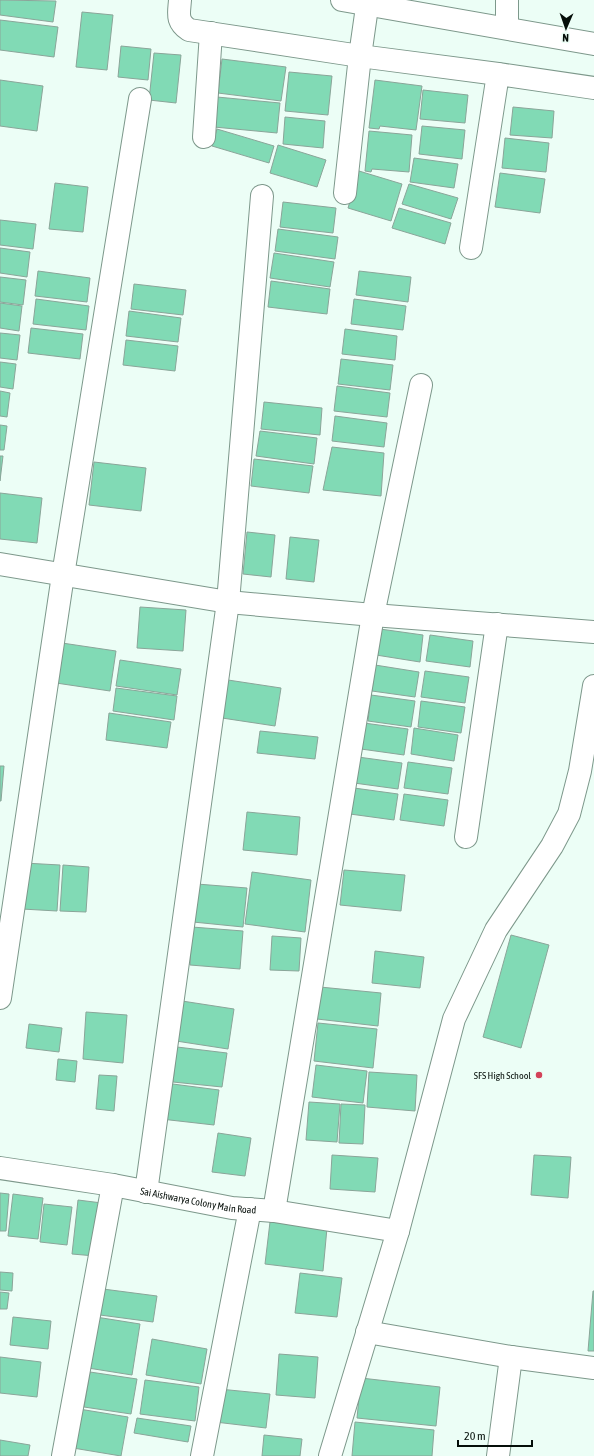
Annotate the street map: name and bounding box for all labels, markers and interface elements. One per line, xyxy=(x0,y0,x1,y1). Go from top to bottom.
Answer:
north arrow xyxy=(546,8,586,48)
text: N xyxy=(562,32,569,44)
place label: SFS High School xyxy=(474,1070,531,1081)
marker: SFS High School xyxy=(534,1070,544,1080)
street label: Sai Aishwarya Colony Main Road xyxy=(139,1185,257,1216)
scale bar xyxy=(458,1422,532,1448)
text: 20 m xyxy=(464,1429,486,1443)

